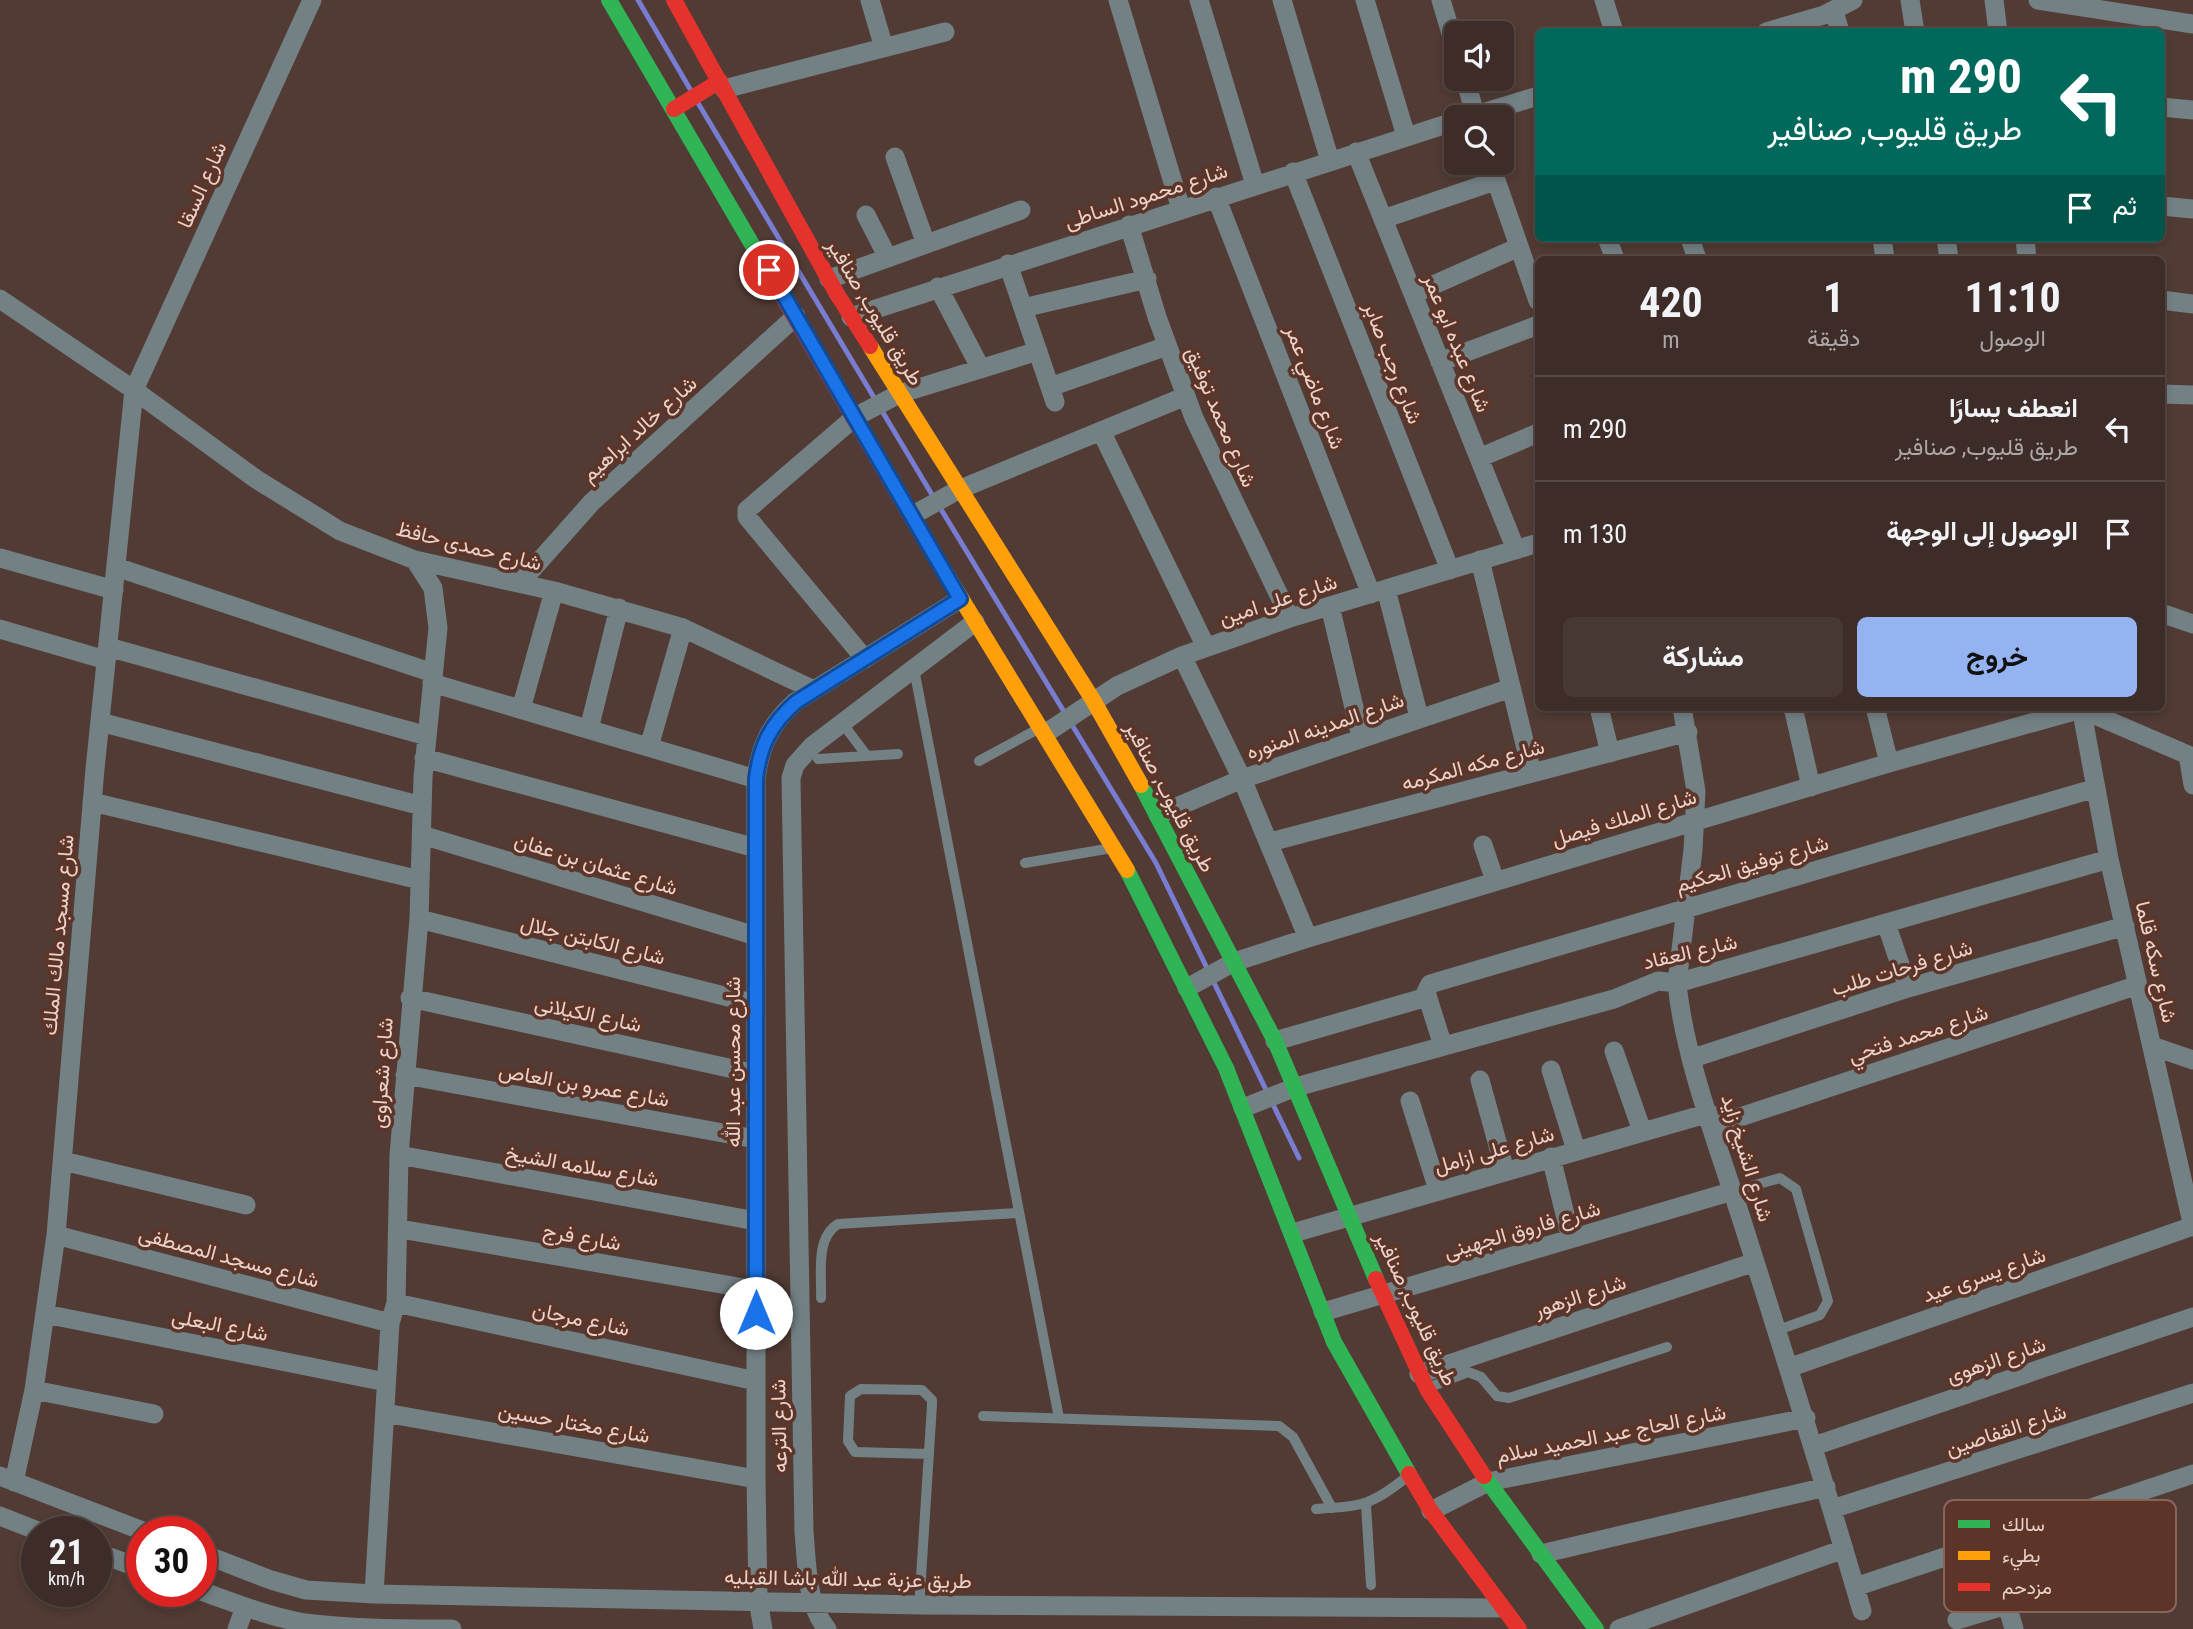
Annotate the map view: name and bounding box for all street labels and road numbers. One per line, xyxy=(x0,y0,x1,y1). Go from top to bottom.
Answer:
street label: شارع السقا xyxy=(172,138,233,233)
street label: شارع محمود الساطى xyxy=(1061,158,1231,236)
street label: طريق قليوب, صنافير xyxy=(820,233,928,390)
street label: شارع عبده ابو عمر xyxy=(1416,269,1496,417)
street label: شارع رجب صابر xyxy=(1357,298,1427,428)
street label: شارع ماضي عمر xyxy=(1275,321,1350,454)
street label: شارع محمد توفيق xyxy=(1179,343,1261,491)
street label: شارع خالد ابراهيم xyxy=(576,371,703,489)
street label: شارع حمدى حافظ xyxy=(393,516,544,578)
street label: شارع على امين xyxy=(1216,570,1341,632)
street label: شارع المدينه المنوره xyxy=(1243,688,1408,766)
street label: طريق قليوب, صنافير xyxy=(1119,717,1220,877)
street label: شارع مكه المكرمه xyxy=(1399,734,1548,798)
street label: شارع الملك فيصل xyxy=(1549,785,1700,853)
street label: شارع عثمان بن عفان xyxy=(511,828,680,902)
street label: شارع توفيق الحكيم xyxy=(1673,831,1832,899)
street label: شارع مسجد مالك الملك xyxy=(37,833,81,1037)
street label: شارع سكه قلما xyxy=(2128,899,2182,1025)
street label: شارع الكابتن جلال xyxy=(518,910,668,971)
street label: شارع العقاد xyxy=(1641,930,1740,976)
street label: شارع فرحات طلب xyxy=(1829,935,1976,1003)
street label: شارع محسن عبد الله xyxy=(720,977,747,1147)
street label: شارع الكيلانى xyxy=(532,991,644,1039)
street label: شارع محمد فتحي xyxy=(1845,1000,1993,1073)
street label: شارع شعراوى xyxy=(366,1017,400,1130)
street label: شارع عمرو بن العاص xyxy=(496,1058,671,1114)
street label: شارع الشيخ زايد xyxy=(1714,1091,1778,1225)
street label: شارع على ازامل xyxy=(1431,1121,1557,1181)
street label: شارع سلامه الشيخ xyxy=(503,1141,660,1193)
street label: شارع فاروق الجهينى xyxy=(1441,1196,1604,1266)
street label: شارع فرج xyxy=(541,1218,623,1258)
street label: شارع مسجد المصطفى xyxy=(136,1221,322,1295)
street label: طريق قليوب, صنافير xyxy=(1368,1227,1462,1390)
street label: شارع يسرى عيد xyxy=(1919,1243,2049,1309)
street label: شارع الزهور xyxy=(1530,1270,1630,1324)
street label: شارع مرجان xyxy=(530,1297,632,1343)
street label: شارع البعلى xyxy=(169,1304,270,1348)
street label: شارع الزهوى xyxy=(1943,1332,2049,1390)
street label: شارع الترعه xyxy=(766,1379,794,1473)
street label: شارع مختار حسين xyxy=(496,1398,652,1450)
street label: شارع القفاصين xyxy=(1943,1399,2070,1463)
street label: شارع الحاج عبد الحميد سلام xyxy=(1494,1400,1728,1470)
street label: طريق عزبة عبد الله باشا القبليه xyxy=(724,1564,972,1594)

